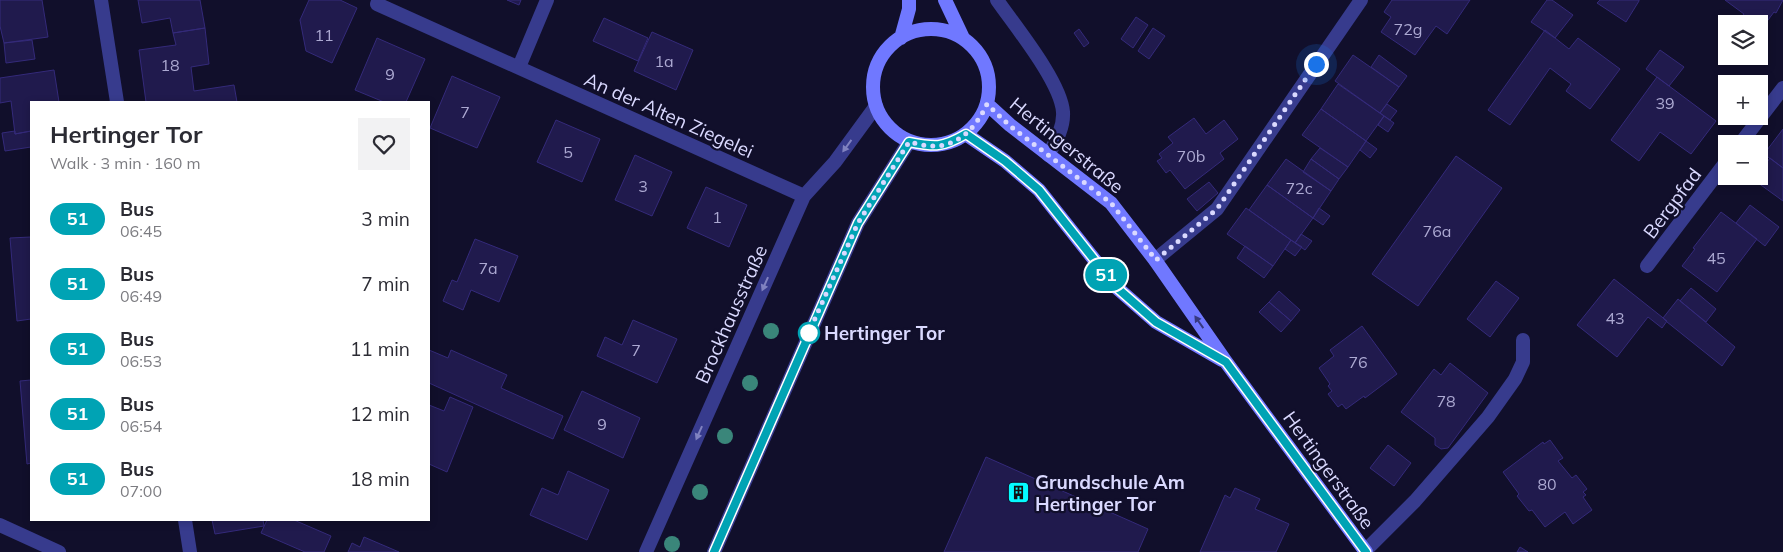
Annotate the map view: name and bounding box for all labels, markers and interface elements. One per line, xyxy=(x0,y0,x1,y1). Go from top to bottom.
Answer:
map controls xyxy=(1718,15,1768,185)
button: layers xyxy=(1718,15,1768,65)
house number: 72g xyxy=(1394,19,1422,39)
house number: 11 xyxy=(314,25,334,45)
house number: 1a xyxy=(654,51,674,71)
your location xyxy=(1304,52,1329,77)
house number: 18 xyxy=(160,55,180,75)
house number: 9 xyxy=(385,64,395,84)
street label: An der Alten Ziegelei xyxy=(581,67,757,163)
button: + xyxy=(1718,75,1768,125)
street label: Hertingerstraße xyxy=(1005,92,1129,198)
house number: 39 xyxy=(1655,93,1675,113)
house number: 7 xyxy=(460,102,470,122)
button: heart xyxy=(358,118,410,170)
text: Hertinger Tor xyxy=(50,119,202,149)
button: − xyxy=(1718,135,1768,185)
one-way arrow xyxy=(842,139,852,153)
house number: 5 xyxy=(563,142,573,162)
house number: 70b xyxy=(1177,146,1205,166)
text: Walk · 3 min · 160 m xyxy=(50,153,201,173)
street label: Bergpfad xyxy=(1638,163,1706,243)
house number: 3 xyxy=(638,176,648,196)
house number: 72c xyxy=(1285,178,1313,198)
text: Bus xyxy=(120,197,154,221)
text: 51 xyxy=(67,207,88,230)
text: 3 min xyxy=(361,207,410,231)
house number: 1 xyxy=(712,207,722,227)
text: 06:45 xyxy=(120,221,162,241)
house number: 76a xyxy=(1423,221,1451,241)
street label: Brockhausstraße xyxy=(690,241,772,387)
house number: 45 xyxy=(1706,248,1726,268)
house number: 7a xyxy=(478,258,498,278)
line badge: 51 xyxy=(1084,259,1128,291)
text: Bus xyxy=(120,262,154,286)
text: 51 xyxy=(1095,263,1117,286)
text: 51 xyxy=(67,272,88,295)
text: 7 min xyxy=(361,272,410,296)
one-way arrow xyxy=(760,277,768,291)
text: 06:49 xyxy=(120,286,162,306)
house number: 43 xyxy=(1605,308,1625,328)
one-way arrow xyxy=(1194,316,1204,329)
place label: Hertinger Tor xyxy=(824,321,945,345)
marker: Hertinger Tor xyxy=(798,322,820,344)
text: Bus xyxy=(120,327,154,351)
text: 51 xyxy=(67,337,88,360)
text: 11 min xyxy=(350,337,410,361)
house number: 7 xyxy=(631,340,641,360)
text: 06:53 xyxy=(120,351,162,371)
house number: 76 xyxy=(1348,352,1368,372)
house number: 78 xyxy=(1436,391,1456,411)
text: Bus xyxy=(120,392,154,416)
text: 51 xyxy=(67,402,88,425)
text: 12 min xyxy=(350,402,410,426)
street label: Hertingerstraße xyxy=(1278,406,1380,534)
house number: 9 xyxy=(597,414,607,434)
text: 06:54 xyxy=(120,416,162,436)
one-way arrow xyxy=(694,426,702,440)
text: Bus xyxy=(120,457,154,481)
text: 51 xyxy=(67,467,88,490)
text: 18 min xyxy=(350,467,410,491)
place label: Grundschule Am Hertinger Tor xyxy=(1035,470,1185,516)
house number: 80 xyxy=(1537,474,1557,494)
text: 07:00 xyxy=(120,481,162,501)
building icon: Grundschule Am Hertinger Tor xyxy=(1007,481,1031,505)

